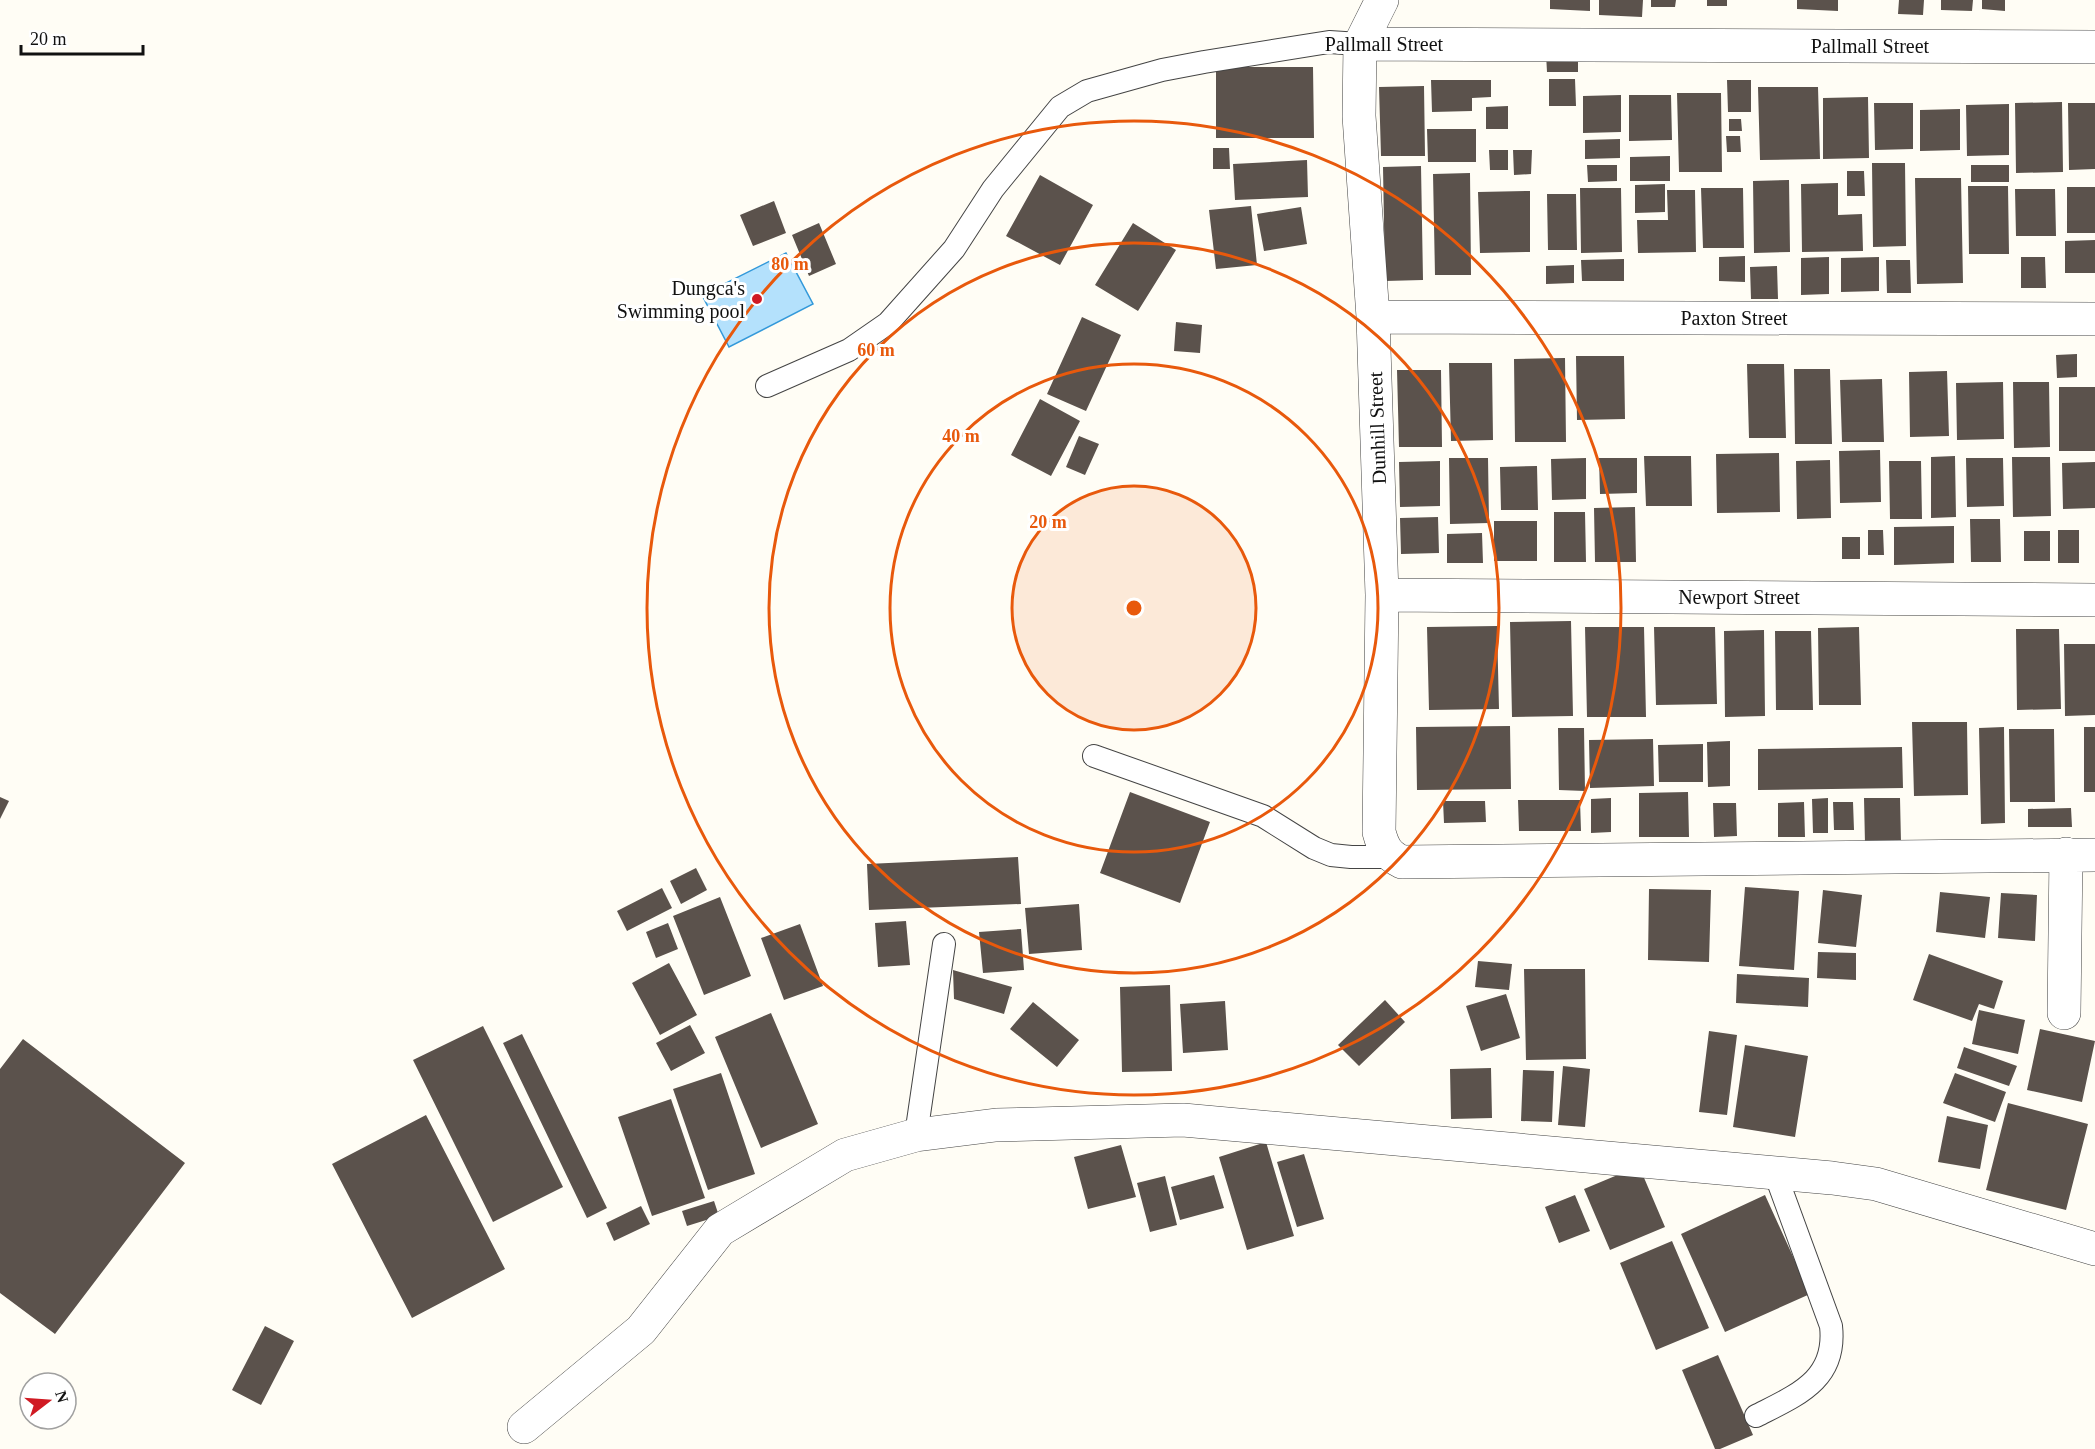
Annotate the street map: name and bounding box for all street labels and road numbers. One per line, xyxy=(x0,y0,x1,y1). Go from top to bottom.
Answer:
street label: Pallmall Street xyxy=(1325,33,1444,55)
street label: Pallmall Street xyxy=(1811,35,1930,57)
street label: Paxton Street xyxy=(1680,307,1788,329)
street label: Dunhill Street xyxy=(1364,371,1390,485)
street label: Newport Street xyxy=(1678,586,1800,609)

